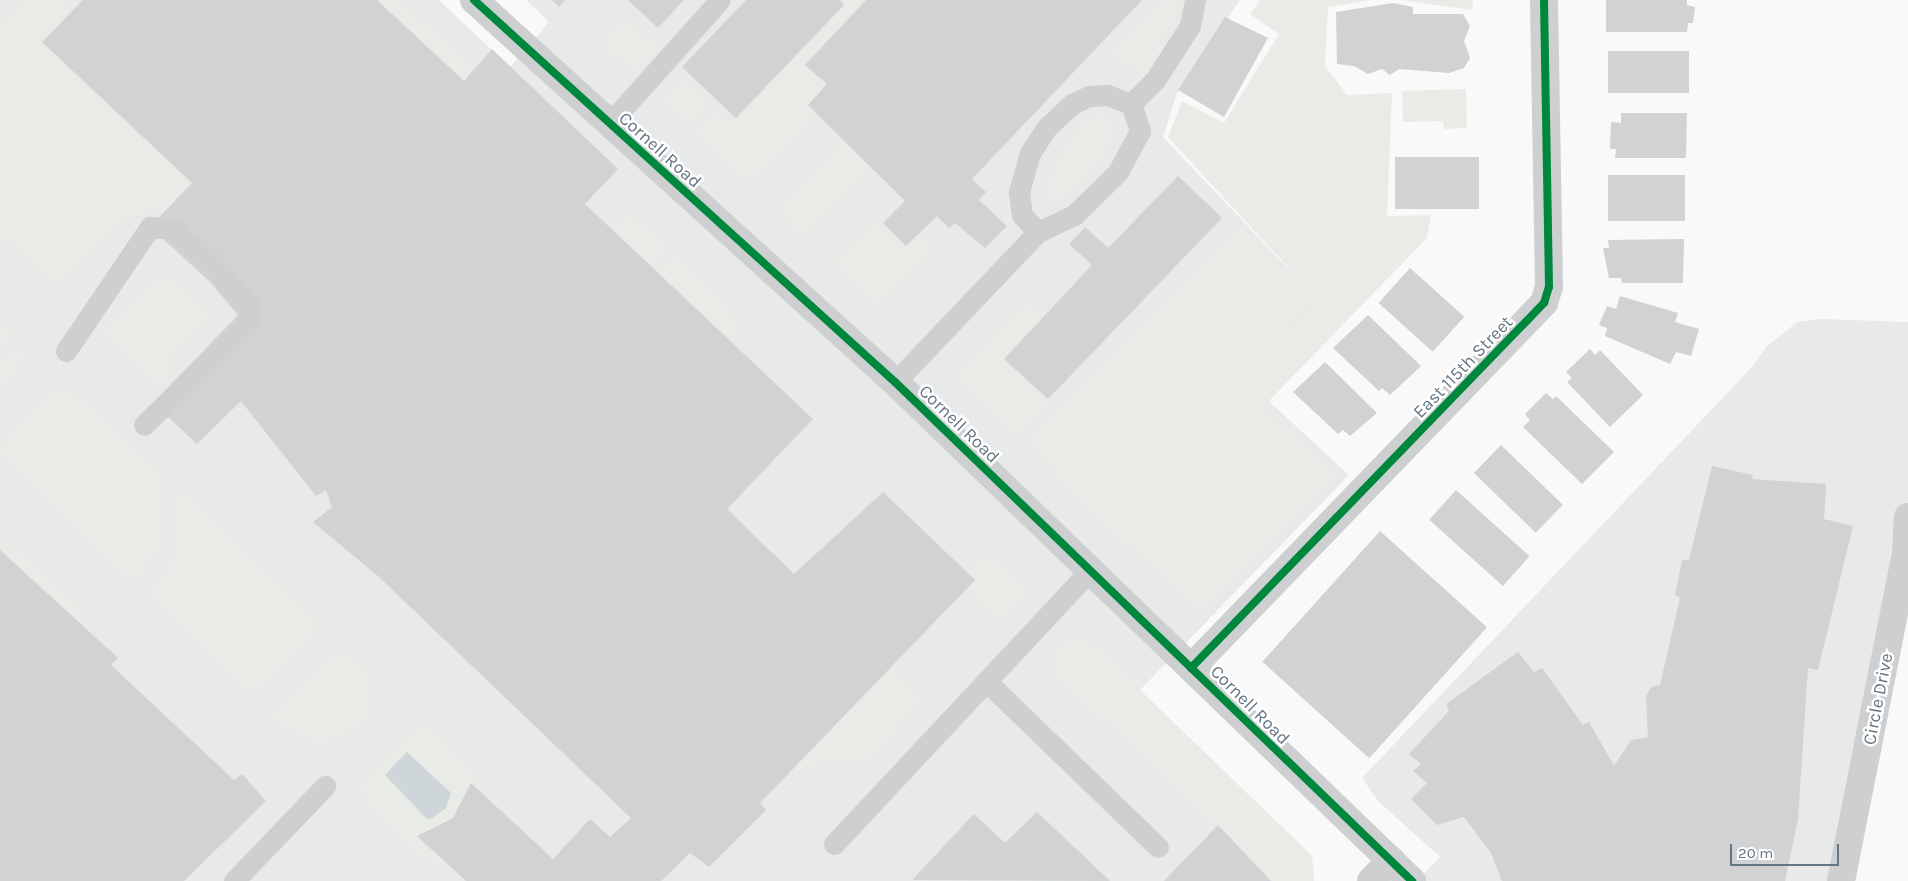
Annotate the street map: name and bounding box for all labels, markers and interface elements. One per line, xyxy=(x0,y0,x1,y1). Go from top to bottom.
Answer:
street label: Cornell Road xyxy=(614,107,706,193)
street label: East 115th Street xyxy=(1409,311,1517,423)
street label: Cornell Road xyxy=(914,380,1004,468)
street label: Circle Drive xyxy=(1859,651,1897,747)
street label: Cornell Road xyxy=(1206,661,1294,749)
scale bar xyxy=(1733,834,1842,866)
text: 20 m xyxy=(1738,844,1773,862)

